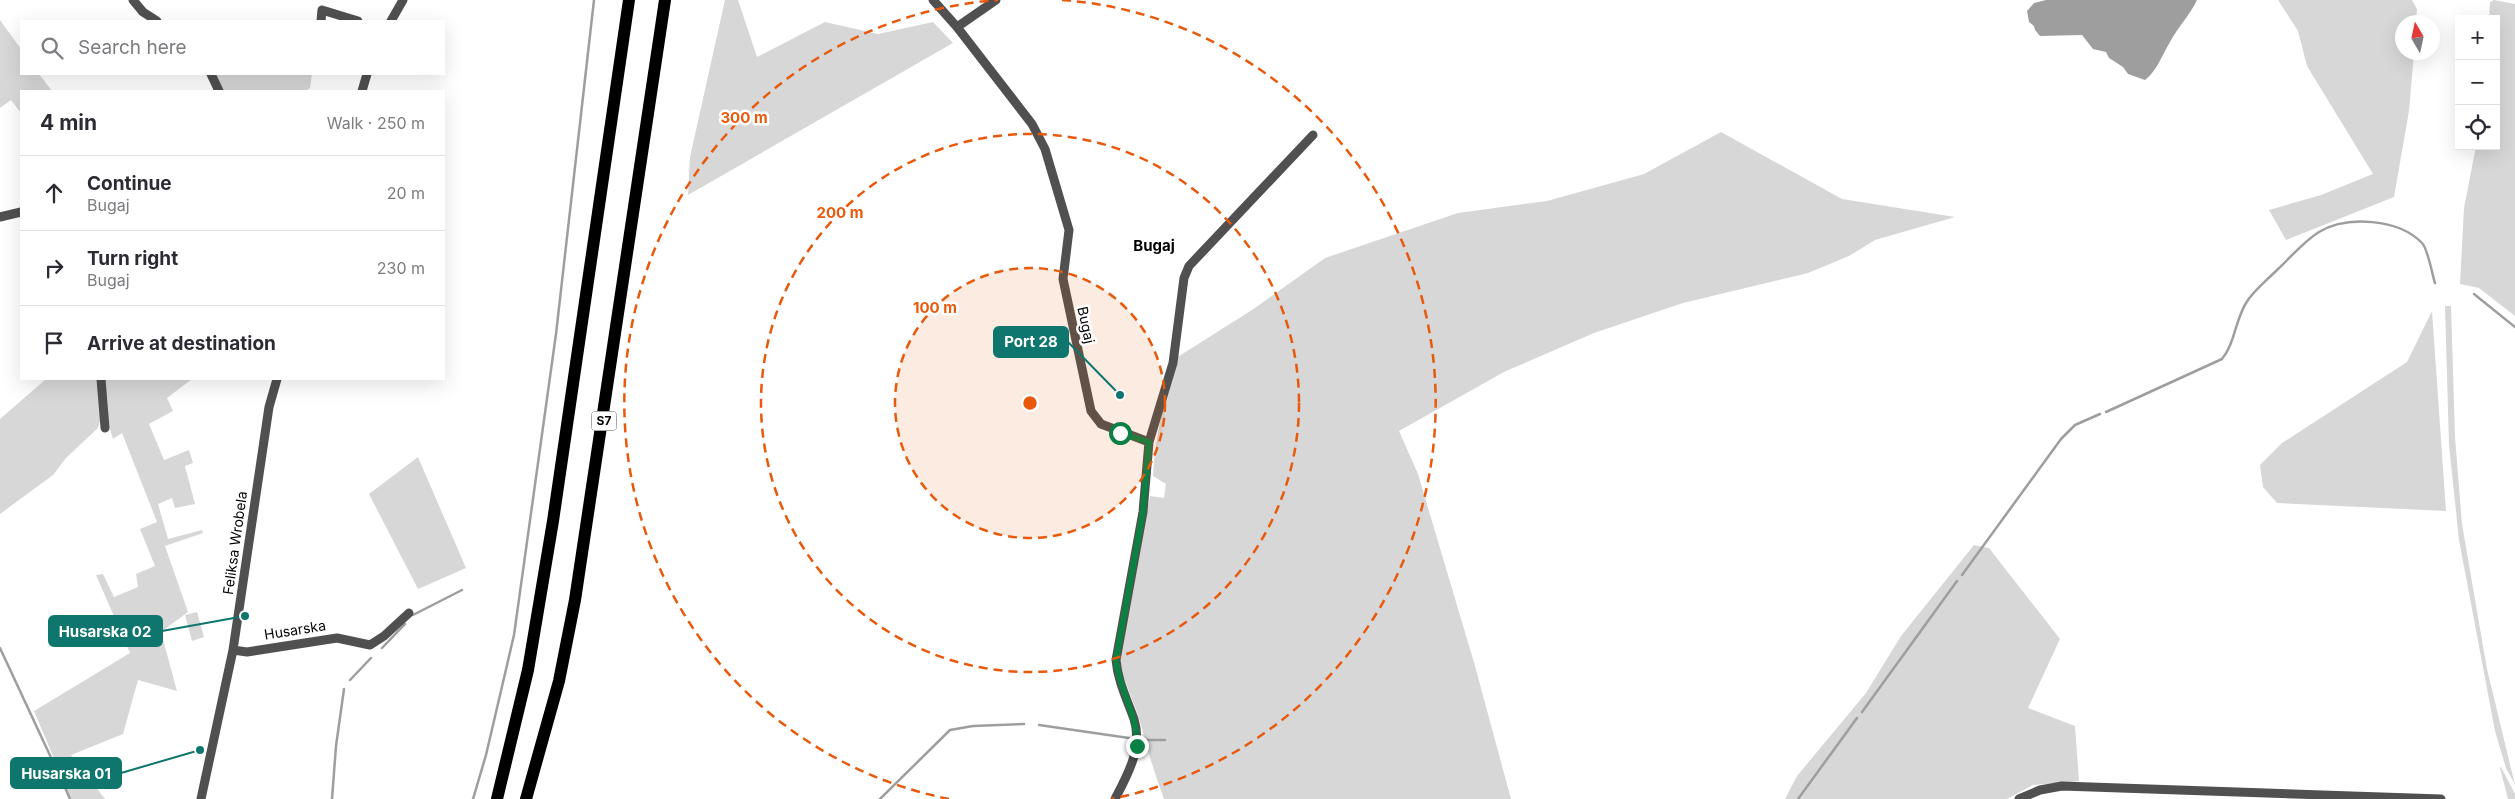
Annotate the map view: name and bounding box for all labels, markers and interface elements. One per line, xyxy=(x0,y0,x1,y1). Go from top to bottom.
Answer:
north arrow xyxy=(2395,15,2440,60)
map controls xyxy=(2455,15,2500,150)
button: + xyxy=(2455,15,2500,60)
search box xyxy=(20,20,445,75)
icon: search xyxy=(38,34,66,62)
text: Search here xyxy=(78,36,187,59)
button: − xyxy=(2455,60,2500,105)
button: locate xyxy=(2455,105,2500,150)
text: 300 m xyxy=(720,108,768,127)
text: 4 min xyxy=(40,110,97,135)
text: Walk · 250 m xyxy=(327,113,425,133)
text: Continue xyxy=(87,172,172,195)
icon: ahead xyxy=(40,179,68,207)
text: 20 m xyxy=(387,183,425,203)
text: Bugaj xyxy=(87,195,130,215)
text: 200 m xyxy=(817,203,863,222)
district label: Bugaj xyxy=(1133,236,1175,255)
text: Turn right xyxy=(87,247,178,270)
icon: right xyxy=(40,254,68,282)
text: 230 m xyxy=(377,258,425,278)
text: Bugaj xyxy=(87,270,130,290)
text: 100 m xyxy=(913,298,957,317)
street label: Bugaj xyxy=(1074,305,1099,345)
callout: Port 28 xyxy=(994,327,1068,357)
icon: arrive xyxy=(40,329,68,357)
text: Arrive at destination xyxy=(87,332,276,355)
text: Port 28 xyxy=(1004,332,1058,351)
centre of rings xyxy=(1021,394,1039,412)
road number: S7 xyxy=(592,412,616,431)
route start xyxy=(1109,422,1132,445)
street label: Feliksa Wrobela xyxy=(219,490,250,596)
callout: Husarska 02 xyxy=(49,616,162,646)
street label: Husarska xyxy=(263,616,327,643)
text: Husarska 02 xyxy=(59,622,151,641)
route end xyxy=(1126,735,1149,758)
callout: Husarska 01 xyxy=(11,758,121,788)
text: Husarska 01 xyxy=(21,764,111,783)

